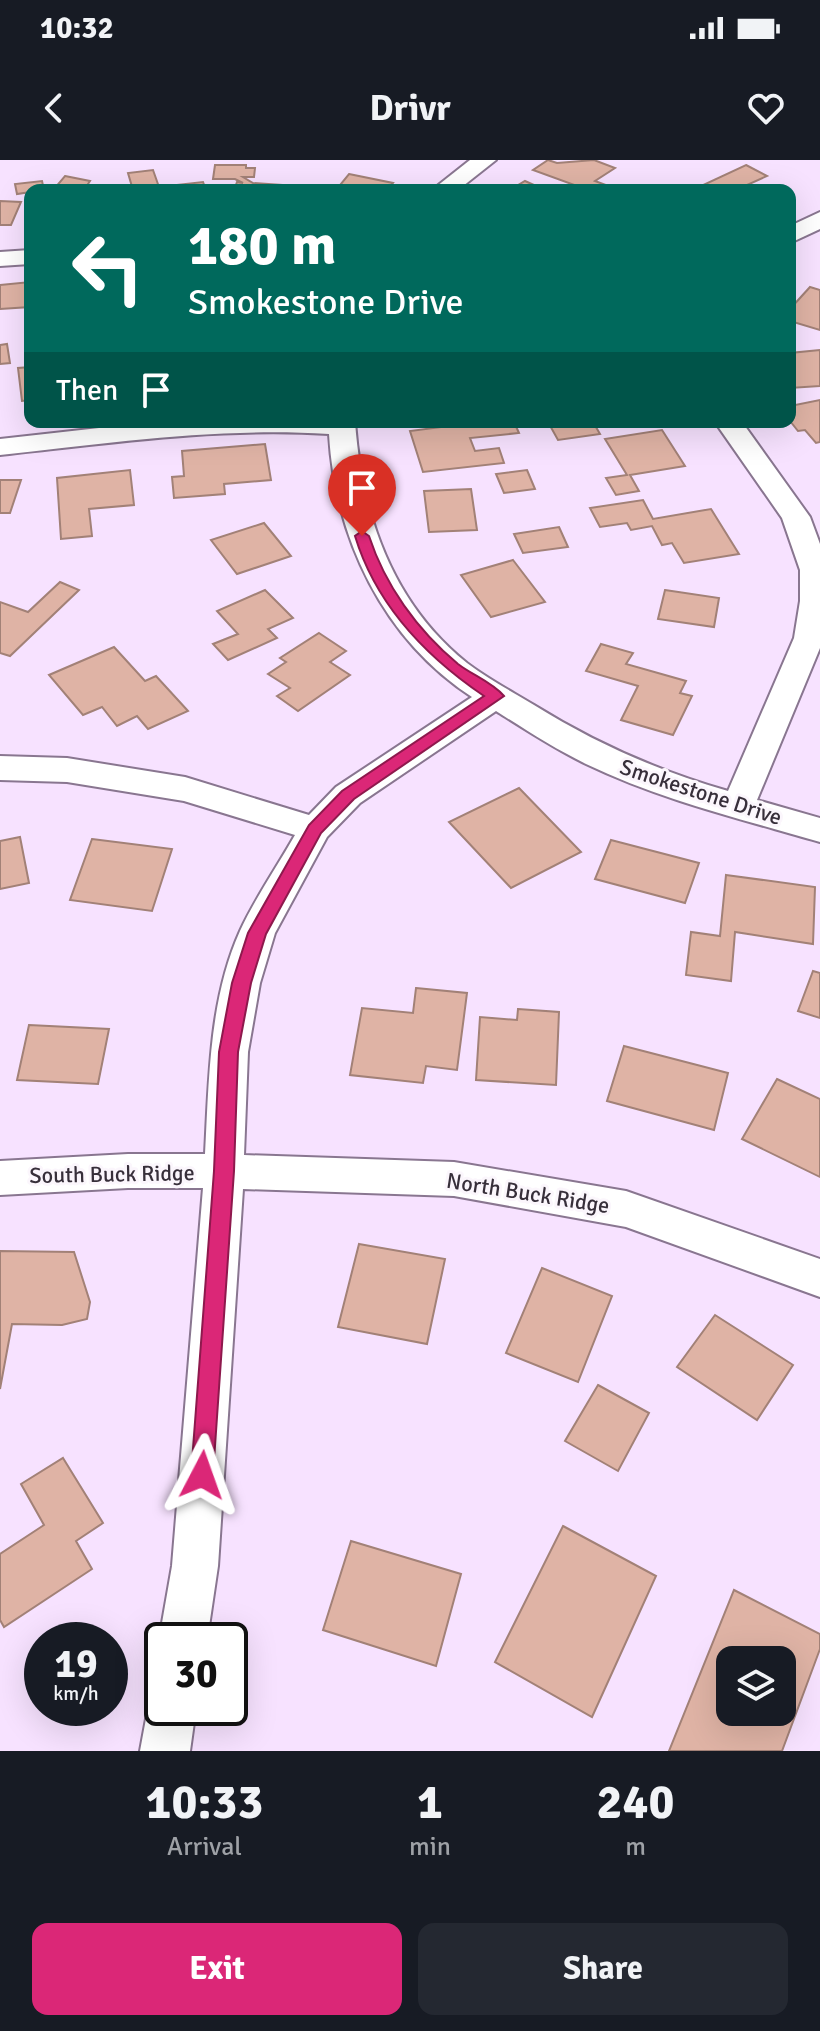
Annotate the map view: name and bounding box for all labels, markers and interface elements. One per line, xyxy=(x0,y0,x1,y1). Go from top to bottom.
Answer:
text: 10:32 xyxy=(40,10,114,47)
icon: back xyxy=(32,86,76,130)
text: Drivr xyxy=(369,86,451,131)
icon: heart xyxy=(744,86,788,130)
text: 180 m xyxy=(188,211,336,280)
icon: left xyxy=(56,216,160,320)
text: Smokestone Drive xyxy=(188,280,464,325)
icon: arrive xyxy=(134,368,178,412)
text: Then xyxy=(56,372,118,409)
pin xyxy=(328,454,396,536)
icon: arrive xyxy=(340,466,384,510)
street label: Smokestone Drive xyxy=(617,753,785,831)
street label: South Buck Ridge xyxy=(29,1159,195,1189)
street label: North Buck Ridge xyxy=(445,1167,611,1219)
position arrow xyxy=(160,1433,244,1517)
speed limit sign: 30 xyxy=(144,1622,248,1726)
text: 19 xyxy=(54,1639,98,1689)
map controls xyxy=(716,1646,796,1726)
button: layers xyxy=(716,1646,796,1726)
text: km/h xyxy=(53,1681,99,1706)
text: 10:33 xyxy=(146,1773,263,1832)
text: 1 xyxy=(417,1773,443,1832)
text: 240 xyxy=(597,1773,674,1832)
text: Arrival xyxy=(167,1831,242,1863)
text: min xyxy=(409,1831,451,1863)
text: m xyxy=(625,1831,646,1863)
button: Exit xyxy=(32,1923,402,2015)
button: Share xyxy=(418,1923,788,2015)

